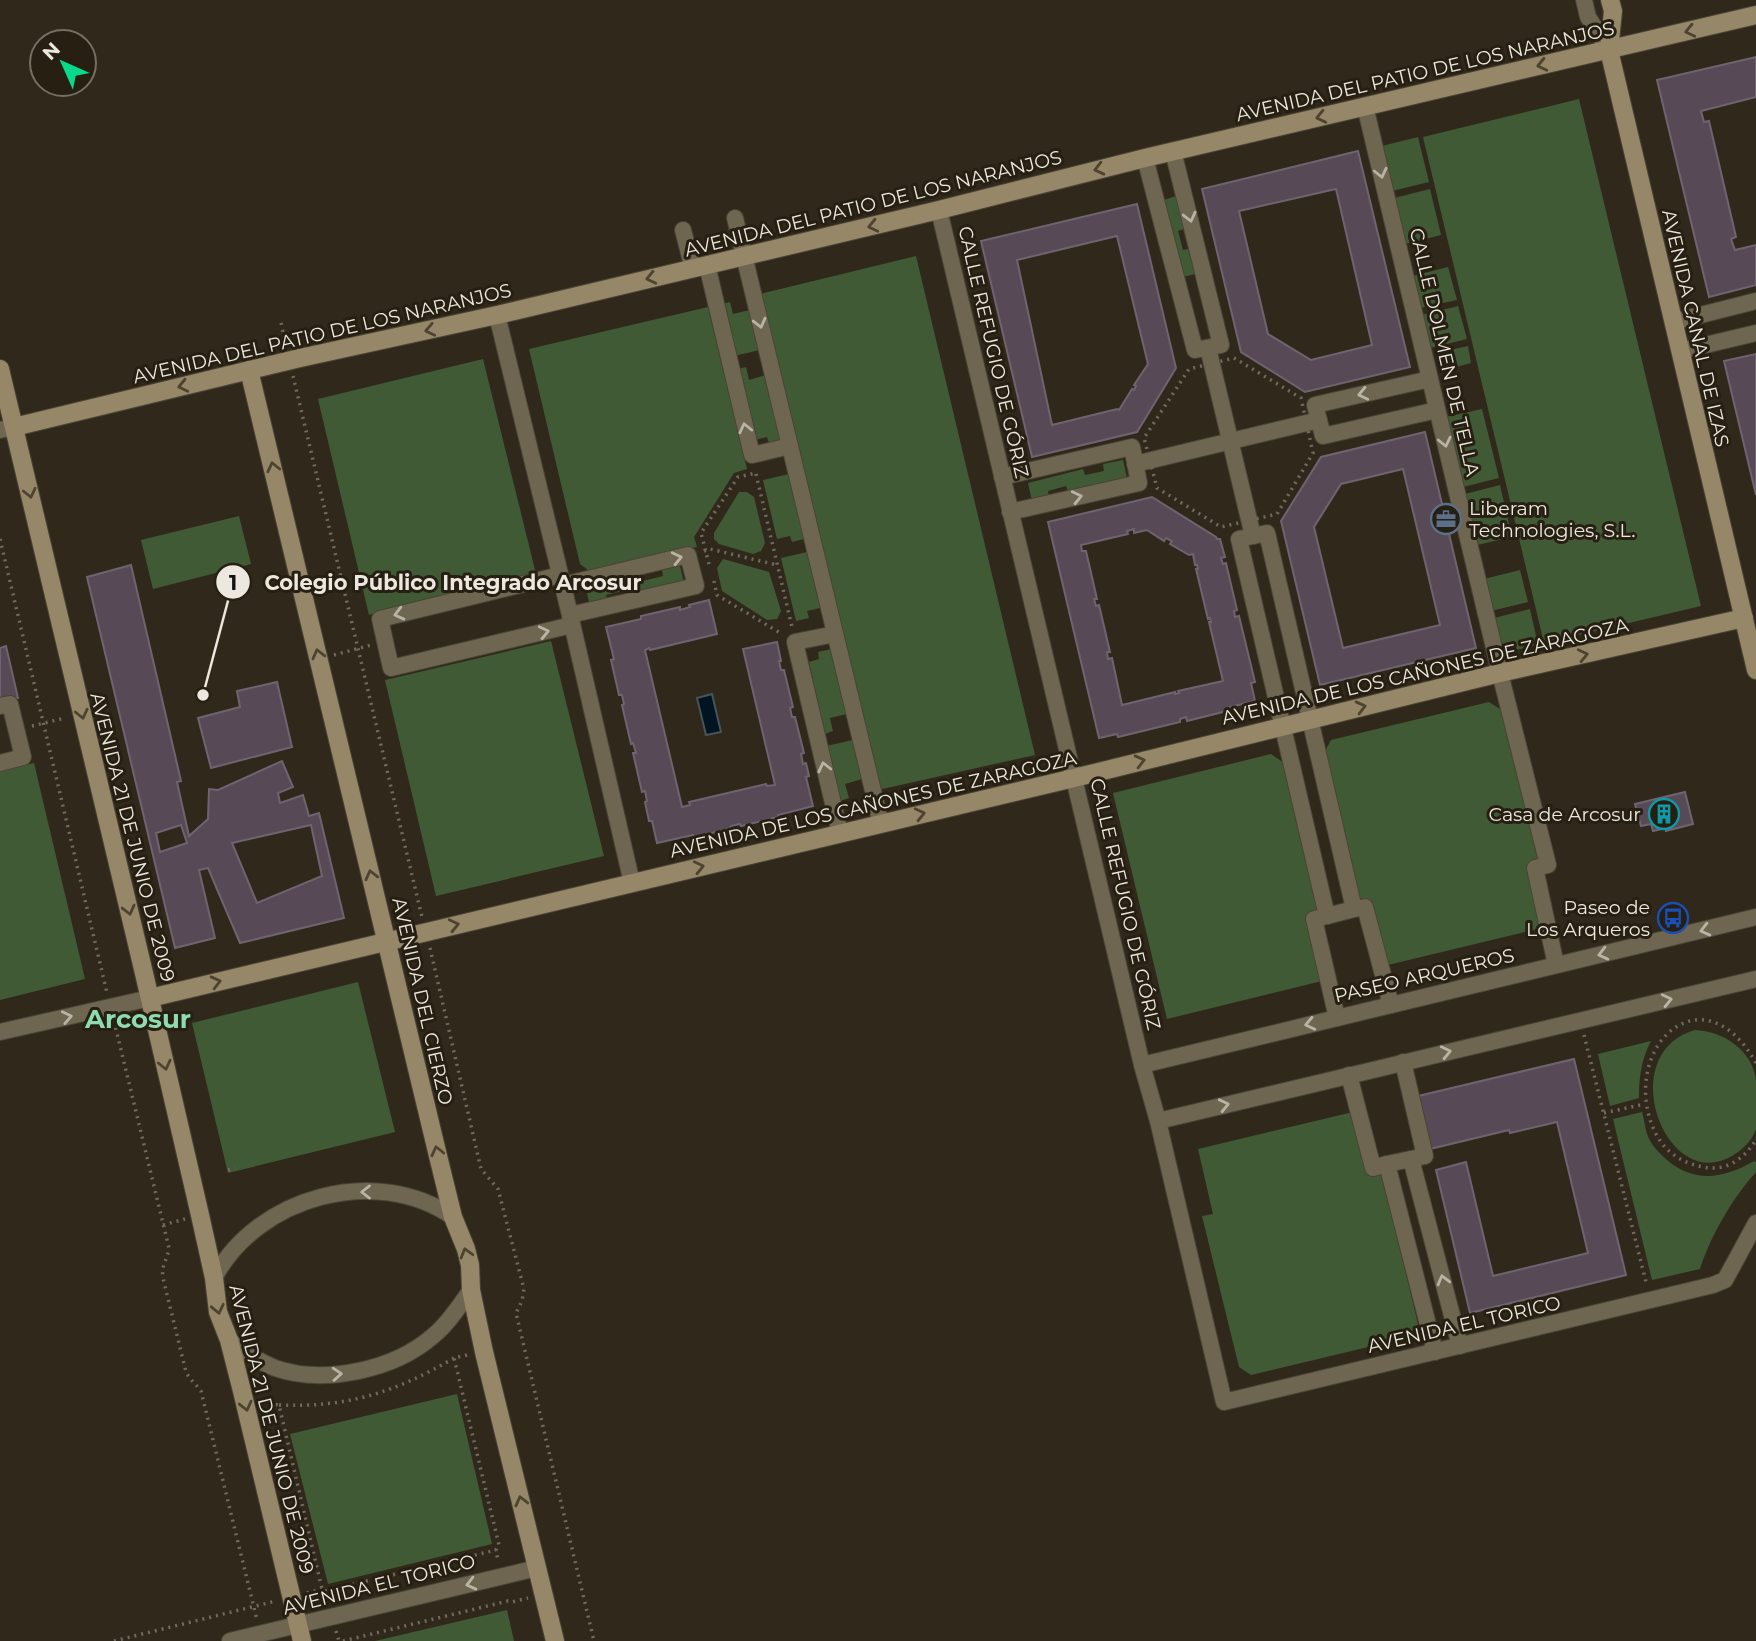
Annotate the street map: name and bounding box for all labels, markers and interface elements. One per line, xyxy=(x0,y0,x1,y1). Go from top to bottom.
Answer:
street label: AVENIDA DEL PATIO DE LOS NARANJOS xyxy=(1234,17,1617,126)
one-way arrow xyxy=(1684,22,1696,37)
north arrow xyxy=(28,28,98,98)
text: N xyxy=(38,38,65,65)
one-way arrow xyxy=(1536,57,1548,71)
one-way arrow xyxy=(1315,109,1327,123)
street label: AVENIDA DEL PATIO DE LOS NARANJOS xyxy=(682,145,1064,262)
one-way arrow xyxy=(1094,161,1106,176)
one-way arrow xyxy=(1373,167,1387,179)
street label: AVENIDA CANAL DE IZAS xyxy=(1657,207,1734,449)
one-way arrow xyxy=(1182,211,1196,223)
one-way arrow xyxy=(867,218,879,232)
street label: CALLE REFUGIO DE GÓRIZ xyxy=(953,224,1034,480)
street label: CALLE DOLMEN DE TELLA xyxy=(1405,226,1484,479)
one-way arrow xyxy=(646,270,658,284)
street label: AVENIDA DEL PATIO DE LOS NARANJOS xyxy=(131,279,514,388)
one-way arrow xyxy=(752,317,766,329)
one-way arrow xyxy=(424,321,436,336)
one-way arrow xyxy=(177,378,189,392)
one-way arrow xyxy=(1358,386,1370,401)
one-way arrow xyxy=(739,422,753,434)
one-way arrow xyxy=(1436,436,1451,448)
one-way arrow xyxy=(267,461,281,473)
one-way arrow xyxy=(21,487,36,499)
one-way arrow xyxy=(1071,491,1083,506)
place label: Liberam Technologies, S.L. xyxy=(1469,497,1635,542)
office icon: Liberam Technologies, S.L. xyxy=(1429,502,1463,536)
one-way arrow xyxy=(670,552,682,566)
callout: Colegio Público Integrado Arcosur xyxy=(216,561,656,603)
text: 1 xyxy=(229,570,237,595)
text: Colegio Público Integrado Arcosur xyxy=(265,570,642,595)
one-way arrow xyxy=(393,606,405,620)
street label: AVENIDA DE LOS CAÑONES DE ZARAGOZA xyxy=(1219,613,1631,730)
one-way arrow xyxy=(538,626,550,640)
one-way arrow xyxy=(312,648,326,660)
one-way arrow xyxy=(1577,648,1589,663)
street label: AVENIDA 21 DE JUNIO DE 2009 xyxy=(85,690,180,984)
one-way arrow xyxy=(1355,701,1367,715)
one-way arrow xyxy=(74,708,88,720)
street label: AVENIDA DE LOS CAÑONES DE ZARAGOZA xyxy=(667,746,1079,863)
one-way arrow xyxy=(1134,755,1146,769)
one-way arrow xyxy=(818,761,833,773)
street label: CALLE REFUGIO DE GÓRIZ xyxy=(1085,776,1166,1032)
building icon: Casa de Arcosur xyxy=(1647,797,1681,831)
place label: Casa de Arcosur xyxy=(1489,803,1641,826)
one-way arrow xyxy=(914,808,926,823)
one-way arrow xyxy=(692,861,704,875)
one-way arrow xyxy=(365,869,379,881)
street label: AVENIDA DEL CIERZO xyxy=(387,895,458,1107)
place label: Paseo de Los Arqueros xyxy=(1526,896,1650,941)
bus stop icon: Paseo de Los Arqueros xyxy=(1656,901,1690,935)
one-way arrow xyxy=(121,904,135,916)
one-way arrow xyxy=(448,919,460,934)
one-way arrow xyxy=(1699,921,1711,936)
street label: PASEO ARQUEROS xyxy=(1332,944,1516,1007)
one-way arrow xyxy=(1597,946,1609,960)
one-way arrow xyxy=(210,976,222,990)
one-way arrow xyxy=(1661,994,1673,1008)
district label: Arcosur xyxy=(84,1003,191,1035)
one-way arrow xyxy=(61,1011,73,1026)
one-way arrow xyxy=(1304,1016,1316,1030)
one-way arrow xyxy=(1440,1046,1452,1061)
one-way arrow xyxy=(157,1058,172,1070)
one-way arrow xyxy=(1218,1099,1230,1113)
one-way arrow xyxy=(431,1145,445,1157)
one-way arrow xyxy=(360,1184,370,1200)
one-way arrow xyxy=(460,1247,474,1259)
one-way arrow xyxy=(1437,1274,1451,1286)
street label: AVENIDA 21 DE JUNIO DE 2009 xyxy=(224,1282,319,1576)
street label: AVENIDA EL TORICO xyxy=(1365,1291,1563,1358)
one-way arrow xyxy=(210,1303,225,1315)
one-way arrow xyxy=(332,1367,343,1382)
one-way arrow xyxy=(238,1400,252,1412)
one-way arrow xyxy=(515,1496,529,1508)
street label: AVENIDA EL TORICO xyxy=(280,1549,478,1620)
one-way arrow xyxy=(465,1575,477,1590)

